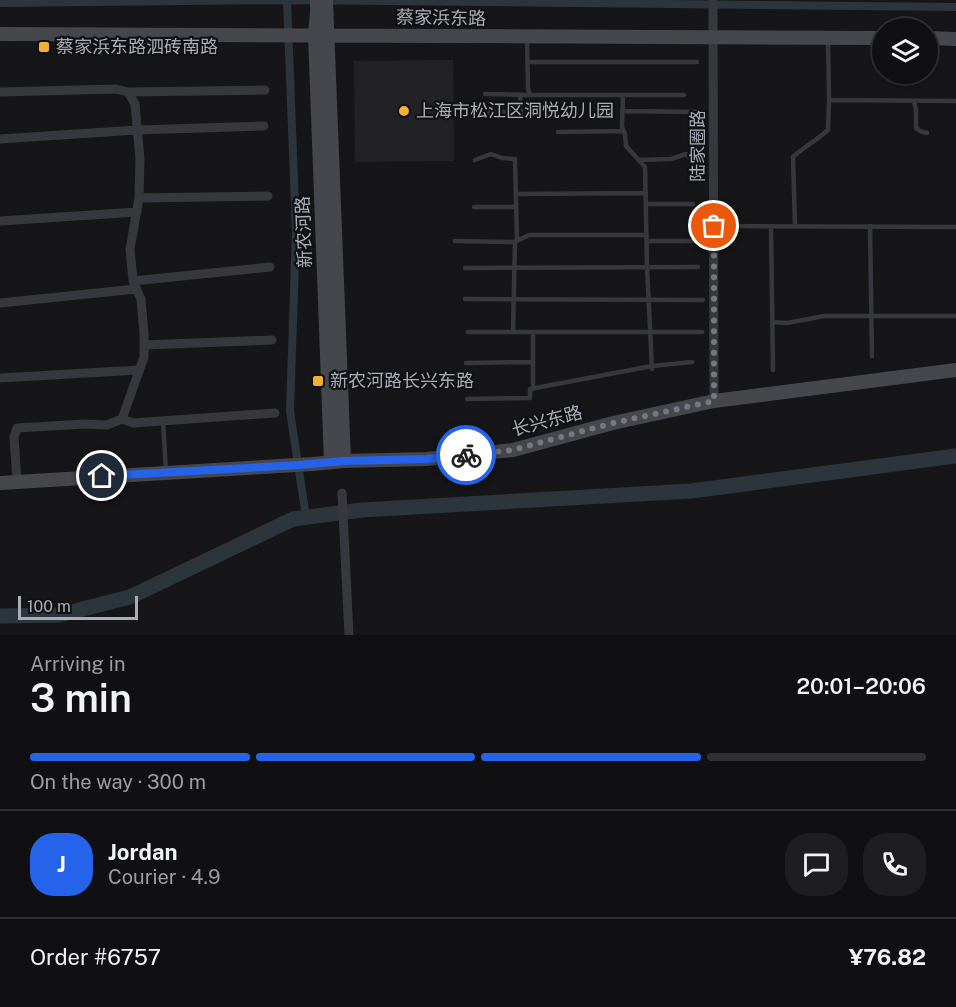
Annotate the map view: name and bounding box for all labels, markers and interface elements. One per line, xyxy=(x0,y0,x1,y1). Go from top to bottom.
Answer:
street label: 蔡家浜东路 xyxy=(396,6,486,29)
map controls xyxy=(872,18,938,84)
button: layers xyxy=(872,18,938,84)
place label: 蔡家浜东路泗砖南路 xyxy=(56,36,218,57)
marker: 蔡家浜东路泗砖南路 xyxy=(37,40,51,54)
place label: 上海市松江区洞悦幼儿园 xyxy=(416,100,614,121)
marker: 上海市松江区洞悦幼儿园 xyxy=(397,104,411,118)
street label: 陆家圈路 xyxy=(687,110,708,182)
street label: 新农河路 xyxy=(292,196,315,268)
pin xyxy=(688,200,739,251)
icon: bag xyxy=(697,209,730,242)
place label: 新农河路长兴东路 xyxy=(330,370,474,391)
marker: 新农河路长兴东路 xyxy=(311,374,325,388)
street label: 长兴东路 xyxy=(509,401,584,440)
courier xyxy=(436,425,496,485)
icon: bike xyxy=(450,439,483,472)
pin xyxy=(76,450,127,501)
icon: home xyxy=(85,459,118,492)
scale bar xyxy=(18,593,138,620)
text: 100 m xyxy=(27,597,71,616)
text: Arriving in xyxy=(30,652,125,676)
text: 20:01–20:06 xyxy=(797,673,926,699)
text: 3 min xyxy=(30,675,132,721)
text: On the way · 300 m xyxy=(30,770,206,794)
button: chat xyxy=(785,833,848,896)
button: phone xyxy=(863,833,926,896)
text: Jordan xyxy=(108,839,177,865)
text: J xyxy=(57,851,66,877)
text: Courier · 4.9 xyxy=(108,865,220,889)
text: Order #6757 xyxy=(30,944,161,970)
text: ¥76.82 xyxy=(849,944,926,970)

